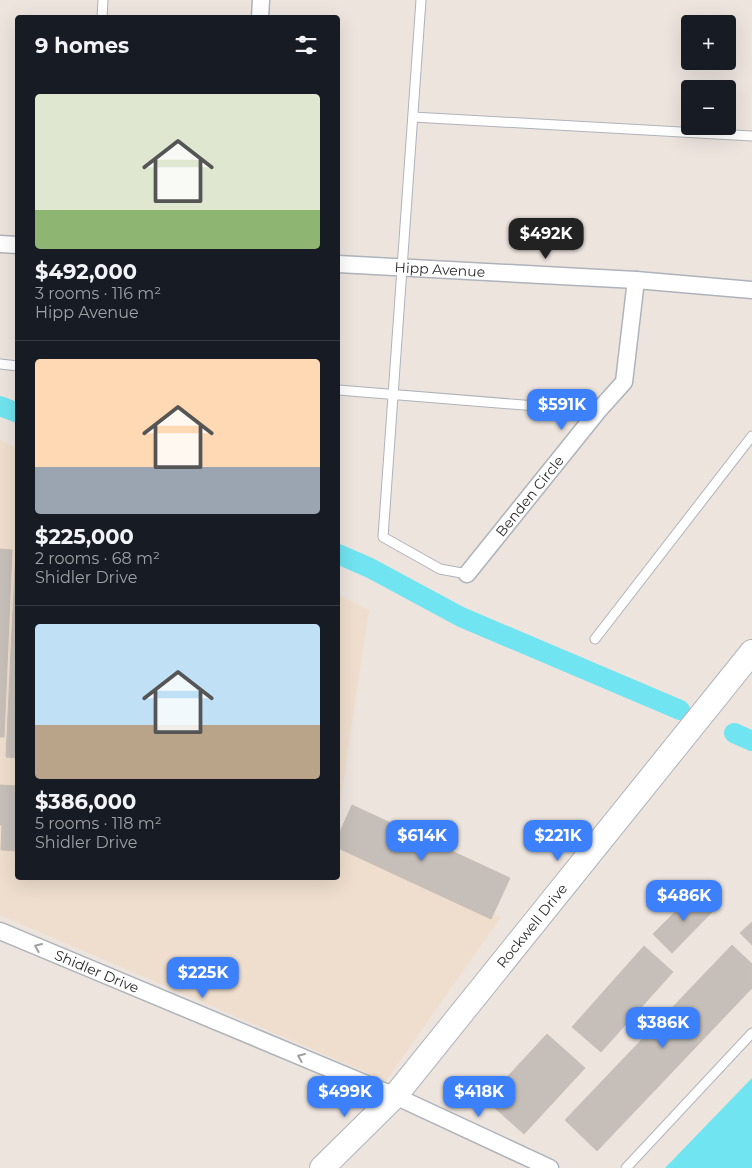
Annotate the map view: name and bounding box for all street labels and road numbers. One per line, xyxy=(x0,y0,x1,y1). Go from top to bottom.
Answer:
street label: Hipp Avenue xyxy=(394,258,486,281)
street label: Benden Circle xyxy=(492,452,568,540)
street label: Rockwell Drive xyxy=(493,880,571,972)
street label: Shidler Drive xyxy=(52,946,142,997)

